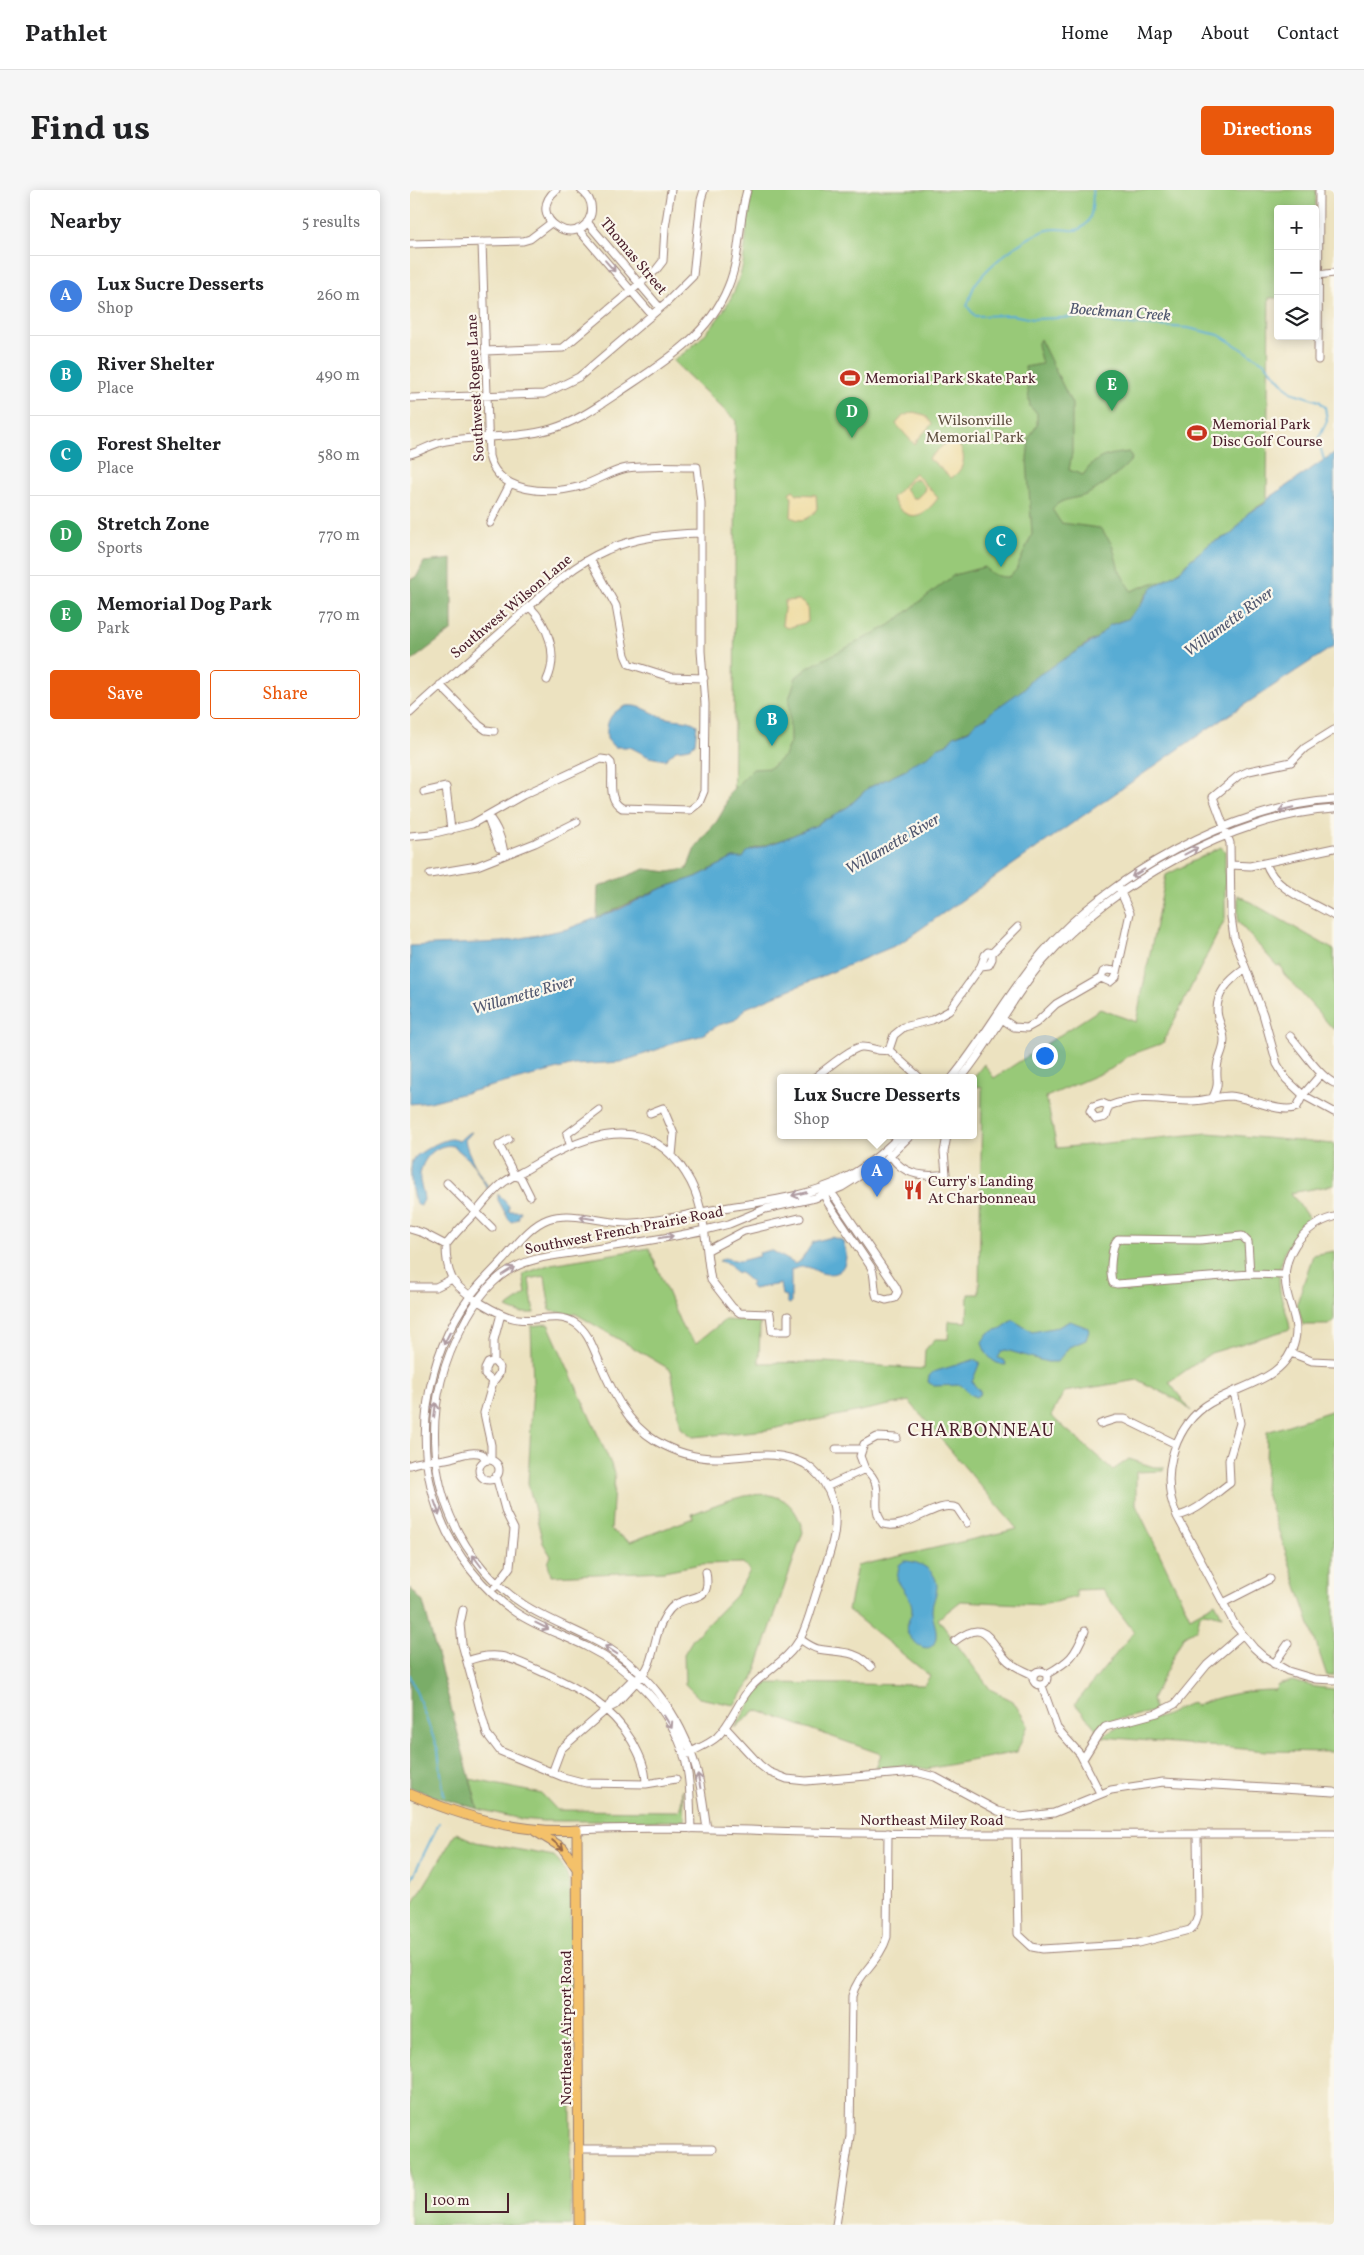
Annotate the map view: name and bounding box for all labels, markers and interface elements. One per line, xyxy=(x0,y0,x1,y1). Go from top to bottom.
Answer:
text: Pathlet xyxy=(25,18,107,52)
text: Home xyxy=(1061,22,1109,47)
text: Map xyxy=(1137,22,1173,47)
text: About xyxy=(1201,22,1249,47)
text: Contact xyxy=(1277,22,1339,47)
text: Find us xyxy=(30,106,150,154)
button: Directions xyxy=(1201,106,1334,155)
map controls xyxy=(1274,205,1319,340)
button: + xyxy=(1274,205,1319,250)
text: Nearby xyxy=(50,208,121,237)
text: 5 results xyxy=(302,212,360,234)
street label: Thomas Street xyxy=(594,214,671,300)
button: − xyxy=(1274,250,1319,295)
one-way arrow xyxy=(604,259,615,272)
text: Lux Sucre Desserts xyxy=(97,272,264,298)
text: A xyxy=(60,285,72,307)
text: 260 m xyxy=(316,285,360,307)
button: layers xyxy=(1274,295,1319,340)
text: Shop xyxy=(97,298,133,320)
water label: Boeckman Creek xyxy=(1068,298,1172,328)
street label: Southwest Rogue Lane xyxy=(462,314,491,462)
text: River Shelter xyxy=(97,352,215,378)
text: B xyxy=(61,365,71,387)
text: 490 m xyxy=(315,365,360,387)
sports icon: Memorial Park Skate Park xyxy=(839,367,861,389)
place label: Memorial Park Skate Park xyxy=(865,369,1036,390)
pin: E xyxy=(1096,370,1128,411)
text: Place xyxy=(97,378,134,400)
pin: D xyxy=(836,397,868,438)
park label: Wilsonville Memorial Park xyxy=(926,411,1024,449)
place label: Memorial Park Disc Golf Course xyxy=(1212,415,1323,453)
sports icon: Memorial Park Disc Golf Course xyxy=(1186,422,1208,444)
text: Forest Shelter xyxy=(97,432,221,458)
text: C xyxy=(61,445,71,467)
text: 580 m xyxy=(317,445,360,467)
text: Place xyxy=(97,458,134,480)
text: Stretch Zone xyxy=(97,512,210,538)
text: D xyxy=(60,525,72,547)
text: 770 m xyxy=(318,525,360,547)
pin: C xyxy=(985,526,1017,567)
text: Sports xyxy=(97,538,143,560)
street label: Southwest Wilson Lane xyxy=(447,550,577,664)
water label: Willamette River xyxy=(1180,582,1279,663)
text: Memorial Dog Park xyxy=(97,592,272,618)
text: E xyxy=(61,605,71,627)
text: 770 m xyxy=(318,605,360,627)
text: Park xyxy=(97,618,130,640)
button: Save xyxy=(50,670,200,719)
button: Share xyxy=(210,670,360,719)
pin: B xyxy=(756,705,788,746)
one-way arrow xyxy=(1279,805,1295,814)
water label: Willamette River xyxy=(842,808,945,881)
one-way arrow xyxy=(1184,846,1199,856)
one-way arrow xyxy=(1131,868,1145,878)
water label: Willamette River xyxy=(470,971,578,1021)
your location xyxy=(1032,1043,1058,1069)
popup xyxy=(777,1074,977,1139)
text: Lux Sucre Desserts xyxy=(793,1083,961,1109)
text: Shop xyxy=(793,1109,830,1131)
pin: A xyxy=(861,1156,893,1197)
place label: Curry's Landing At Charbonneau xyxy=(928,1172,1036,1210)
restaurant icon: Curry's Landing At Charbonneau xyxy=(902,1179,924,1201)
one-way arrow xyxy=(791,1190,807,1199)
street label: Southwest French Prairie Road xyxy=(523,1202,725,1261)
one-way arrow xyxy=(579,1213,595,1223)
one-way arrow xyxy=(658,1231,674,1241)
one-way arrow xyxy=(501,1265,515,1275)
one-way arrow xyxy=(442,1330,451,1345)
one-way arrow xyxy=(430,1403,440,1419)
district label: CHARBONNEAU xyxy=(907,1419,1055,1444)
one-way arrow xyxy=(433,1500,442,1515)
one-way arrow xyxy=(472,1555,483,1568)
one-way arrow xyxy=(534,1622,549,1631)
one-way arrow xyxy=(604,1645,618,1655)
one-way arrow xyxy=(664,1715,674,1729)
one-way arrow xyxy=(693,1773,703,1789)
street label: Northeast Miley Road xyxy=(860,1811,1004,1832)
one-way arrow xyxy=(552,1840,565,1851)
street label: Northeast Airport Road xyxy=(557,1950,578,2106)
scale bar xyxy=(425,2190,509,2213)
text: 100 m xyxy=(432,2192,470,2211)

